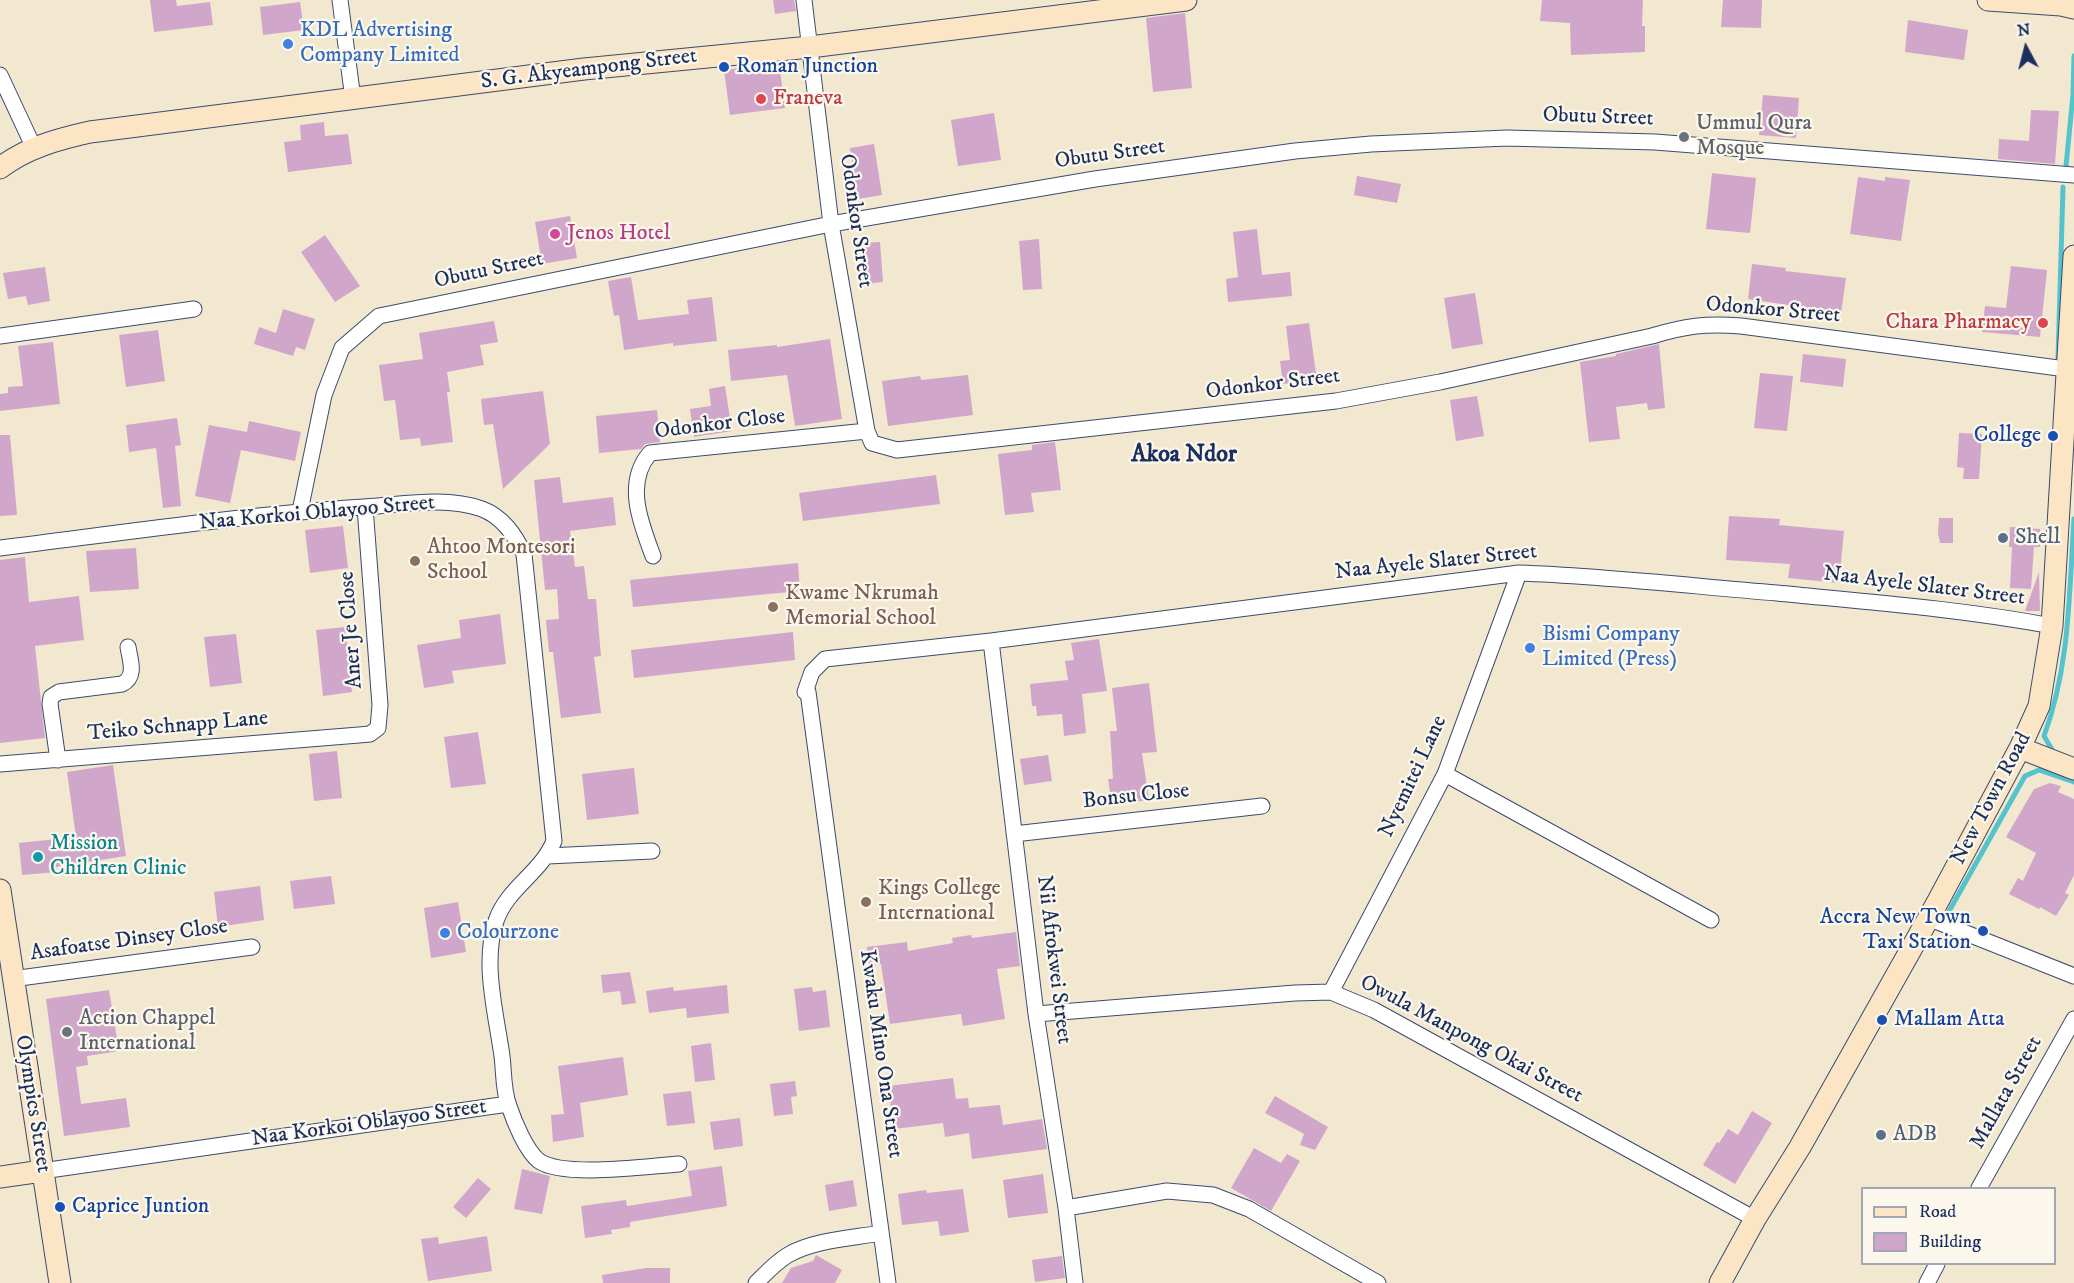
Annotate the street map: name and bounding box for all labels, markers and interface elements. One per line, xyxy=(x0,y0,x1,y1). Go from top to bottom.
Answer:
place label: KDL Advertising Company Limited xyxy=(300,18,460,70)
north arrow xyxy=(1996,18,2056,78)
text: N xyxy=(2016,19,2032,41)
marker: KDL Advertising Company Limited xyxy=(281,37,295,51)
street label: S. G. Akyeampong Street xyxy=(479,44,699,96)
place label: Roman Junction xyxy=(736,54,878,80)
marker: Roman Junction xyxy=(717,60,731,74)
place label: Franeva xyxy=(773,86,843,112)
marker: Franeva xyxy=(754,92,768,106)
street label: Obutu Street xyxy=(1542,103,1654,133)
place label: Ummul Qura Mosque xyxy=(1696,111,1812,162)
marker: Ummul Qura Mosque xyxy=(1677,130,1691,144)
street label: Obutu Street xyxy=(1053,134,1167,176)
street label: Odonkor Street xyxy=(833,152,877,290)
place label: Jenos Hotel xyxy=(567,221,670,247)
marker: Jenos Hotel xyxy=(548,227,562,241)
street label: Obutu Street xyxy=(432,247,546,295)
street label: Odonkor Street xyxy=(1705,292,1841,330)
place label: Chara Pharmacy xyxy=(1886,310,2031,336)
marker: Chara Pharmacy xyxy=(2036,316,2050,330)
street label: Odonkor Street xyxy=(1204,364,1342,406)
street label: Odonkor Close xyxy=(653,404,787,446)
place label: College xyxy=(1974,423,2041,449)
marker: College xyxy=(2046,429,2060,443)
district label: Akoa Ndor xyxy=(1131,442,1237,470)
street label: Naa Korkoi Oblayoo Street xyxy=(198,491,436,537)
place label: Shell xyxy=(2015,525,2060,551)
marker: Shell xyxy=(1996,531,2010,545)
place label: Ahtoo Montesori School xyxy=(427,535,575,586)
street label: Naa Ayele Slater Street xyxy=(1334,539,1538,587)
marker: Ahtoo Montesori School xyxy=(408,554,422,568)
street label: Naa Ayele Slater Street xyxy=(1822,562,2026,612)
street label: Aner Je Close xyxy=(335,570,369,690)
place label: Kwame Nkrumah Memorial School xyxy=(785,581,939,632)
marker: Kwame Nkrumah Memorial School xyxy=(766,600,780,614)
place label: Bismi Company Limited (Press) xyxy=(1542,622,1680,674)
marker: Bismi Company Limited (Press) xyxy=(1523,641,1537,655)
street label: Teiko Schnapp Lane xyxy=(87,706,269,748)
street label: Nyemitei Lane xyxy=(1374,712,1454,842)
street label: New Town Road xyxy=(1946,728,2038,870)
street label: Bonsu Close xyxy=(1081,778,1191,816)
place label: Mission Children Clinic xyxy=(50,831,186,882)
marker: Mission Children Clinic xyxy=(31,850,45,864)
street label: Nii Afrokwei Street xyxy=(1030,874,1076,1046)
place label: Kings College International xyxy=(878,876,1001,927)
marker: Kings College International xyxy=(859,895,873,909)
place label: Accra New Town Taxi Station xyxy=(1820,905,1971,956)
street label: Asafoatse Dinsey Close xyxy=(28,914,230,968)
place label: Colourzone xyxy=(457,920,559,946)
marker: Accra New Town Taxi Station xyxy=(1976,924,1990,938)
marker: Colourzone xyxy=(438,926,452,940)
street label: Kwaku Mino Ona Street xyxy=(852,948,908,1160)
street label: Owula Manpong Okai Street xyxy=(1355,970,1587,1110)
place label: Action Chappel International xyxy=(79,1006,215,1058)
place label: Mallam Atta xyxy=(1894,1007,2005,1033)
marker: Mallam Atta xyxy=(1875,1013,1889,1027)
marker: Action Chappel International xyxy=(60,1025,74,1039)
street label: Mallata Street xyxy=(1965,1032,2049,1154)
street label: Olympics Street xyxy=(8,1033,56,1175)
street label: Naa Korkoi Oblayoo Street xyxy=(250,1094,488,1154)
place label: ADB xyxy=(1893,1122,1937,1148)
marker: ADB xyxy=(1874,1128,1888,1142)
legend xyxy=(1861,1187,2056,1265)
place label: Caprice Juntion xyxy=(72,1194,209,1220)
marker: Caprice Juntion xyxy=(53,1200,67,1214)
text: Road xyxy=(1919,1201,1956,1223)
text: Building xyxy=(1919,1231,1981,1253)

